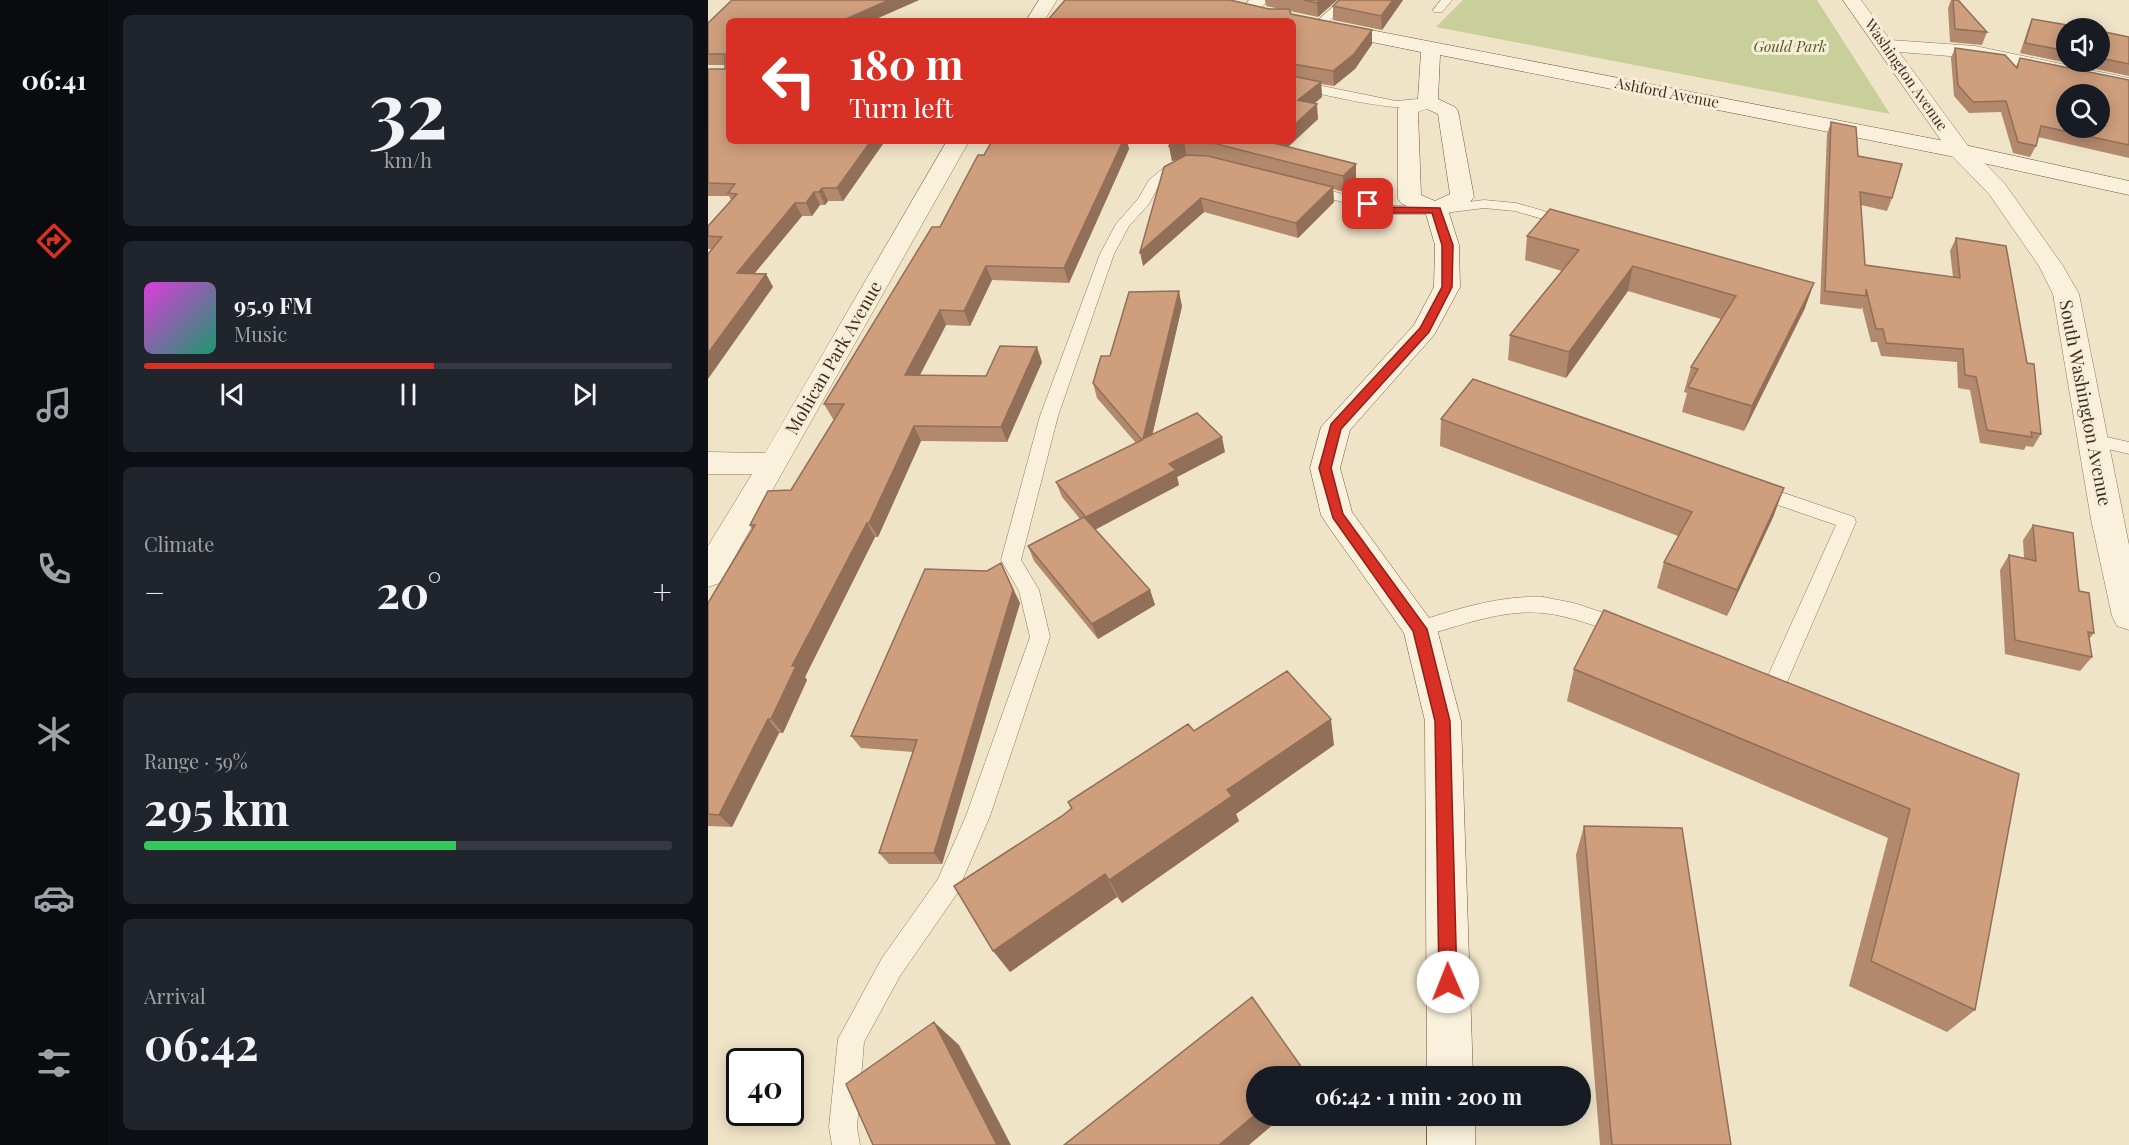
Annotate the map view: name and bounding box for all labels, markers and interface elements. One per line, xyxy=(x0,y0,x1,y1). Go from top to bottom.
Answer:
street label: Washington Avenue xyxy=(1860,14,1953,134)
map controls xyxy=(2056,18,2110,138)
button: sound xyxy=(2056,18,2110,72)
text: 180 m xyxy=(849,35,964,91)
park label: Gould Park xyxy=(1753,36,1827,56)
icon: left xyxy=(750,42,828,120)
text: 32 xyxy=(369,55,447,159)
text: 06:41 xyxy=(22,61,87,97)
street label: Ashford Avenue xyxy=(1612,72,1721,112)
button: search xyxy=(2056,84,2110,138)
text: Turn left xyxy=(849,89,953,125)
text: km/h xyxy=(384,146,432,173)
pin xyxy=(1342,178,1393,229)
icon: arrive xyxy=(1351,187,1384,220)
icon: directions xyxy=(33,220,75,262)
street label: Mohican Park Avenue xyxy=(779,276,887,439)
text: 95.9 FM xyxy=(234,290,313,320)
street label: South Washington Avenue xyxy=(2054,298,2118,508)
text: Music xyxy=(234,320,287,347)
icon: previous xyxy=(216,378,249,411)
icon: pause xyxy=(392,378,425,411)
icon: next xyxy=(568,378,601,411)
icon: music xyxy=(33,384,75,426)
text: Climate xyxy=(144,530,214,557)
icon: phone xyxy=(33,548,75,590)
text: 20° xyxy=(377,560,441,620)
text: − xyxy=(144,569,165,613)
text: + xyxy=(653,569,672,613)
icon: climate xyxy=(33,713,75,755)
text: Range · 59% xyxy=(144,747,248,774)
text: 295 km xyxy=(144,777,289,837)
icon: car xyxy=(33,877,75,919)
position arrow xyxy=(1416,950,1480,1014)
text: Arrival xyxy=(144,982,206,1009)
text: 06:42 xyxy=(144,1012,259,1072)
icon: filters xyxy=(33,1042,75,1084)
speed limit sign: 40 xyxy=(726,1048,804,1126)
text: 06:42 · 1 min · 200 m xyxy=(1315,1081,1522,1111)

